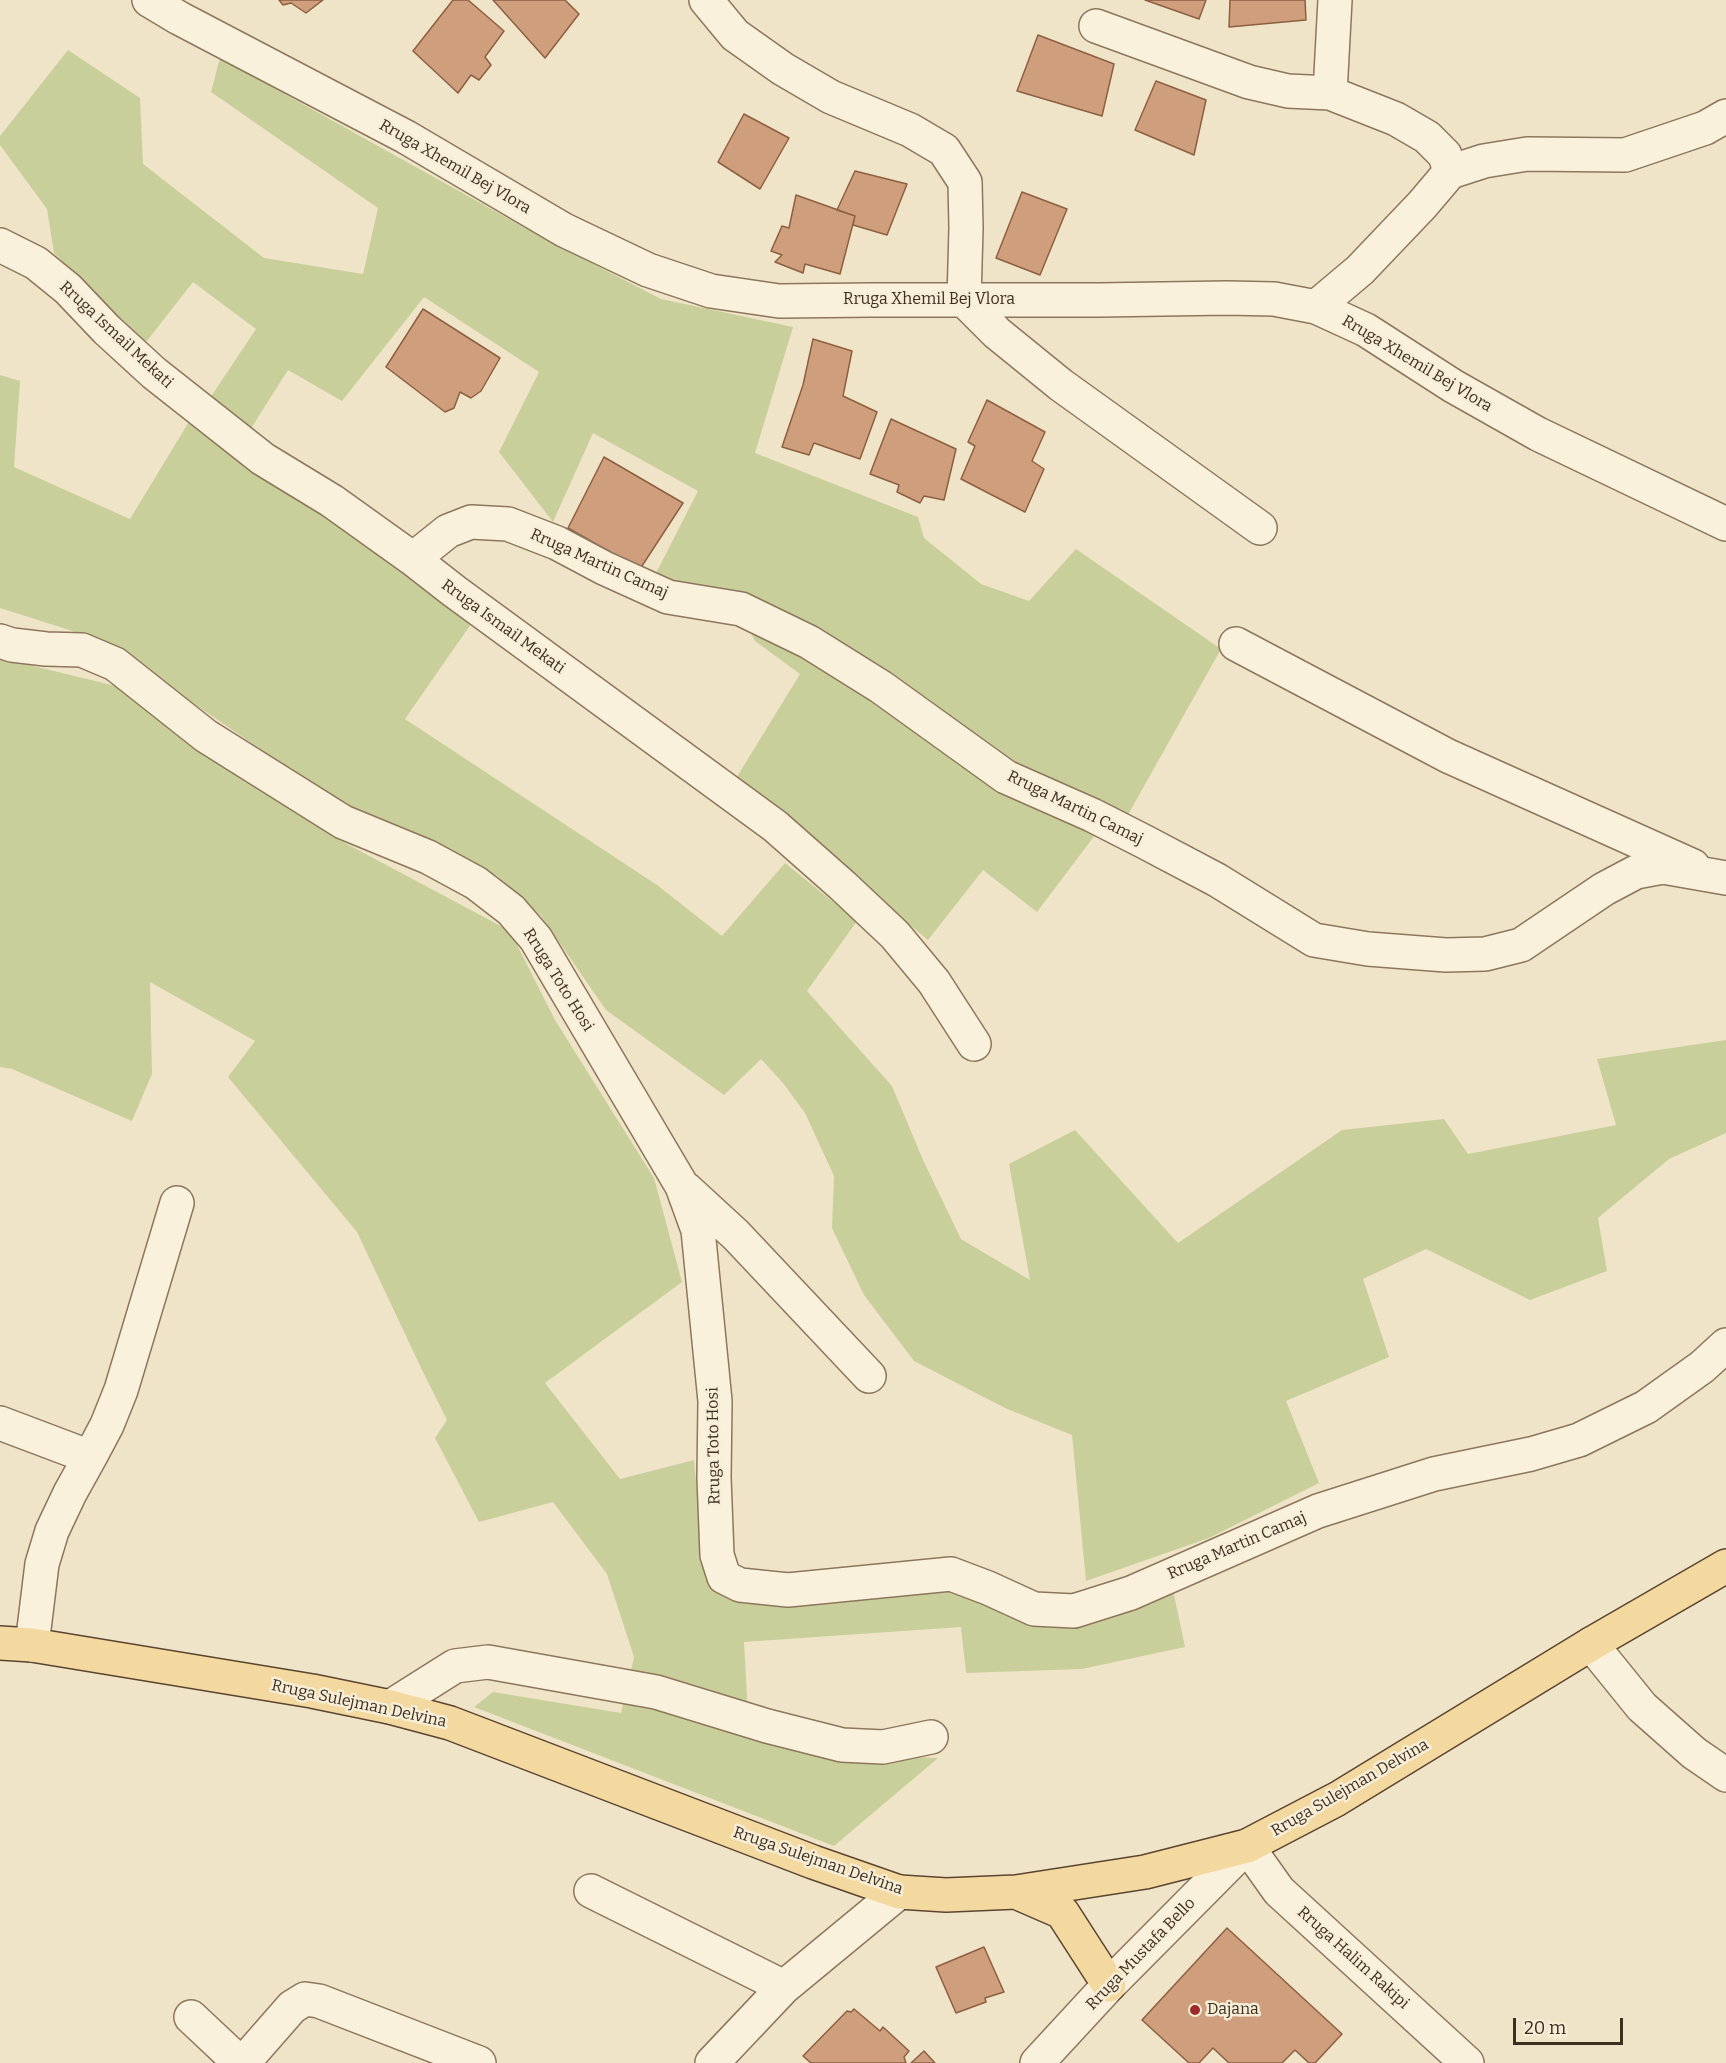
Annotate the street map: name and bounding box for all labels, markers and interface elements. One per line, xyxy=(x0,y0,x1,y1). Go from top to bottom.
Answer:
street label: Rruga Xhemil Bej Vlora xyxy=(376,116,534,218)
street label: Rruga Ismail Mekati xyxy=(55,277,177,393)
street label: Rruga Xhemil Bej Vlora xyxy=(843,290,1015,310)
street label: Rruga Xhemil Bej Vlora xyxy=(1338,312,1496,416)
street label: Rruga Martin Camaj xyxy=(527,525,671,603)
street label: Rruga Ismail Mekati xyxy=(437,576,569,678)
street label: Rruga Martin Camaj xyxy=(1004,767,1146,849)
street label: Rruga Toto Hosi xyxy=(519,925,597,1035)
street label: Rruga Toto Hosi xyxy=(703,1387,725,1505)
street label: Rruga Martin Camaj xyxy=(1165,1508,1309,1584)
street label: Rruga Sulejman Delvina xyxy=(270,1676,448,1732)
street label: Rruga Sulejman Delvina xyxy=(1268,1735,1432,1841)
street label: Rruga Sulejman Delvina xyxy=(731,1823,905,1899)
street label: Rruga Mustafa Bello xyxy=(1082,1894,1200,2014)
street label: Rruga Halim Rakipi xyxy=(1293,1903,1413,2013)
place label: Dajana xyxy=(1207,2000,1259,2020)
marker: Dajana xyxy=(1188,2003,1202,2017)
scale bar xyxy=(1516,2006,1626,2044)
text: 20 m xyxy=(1524,2017,1566,2039)

